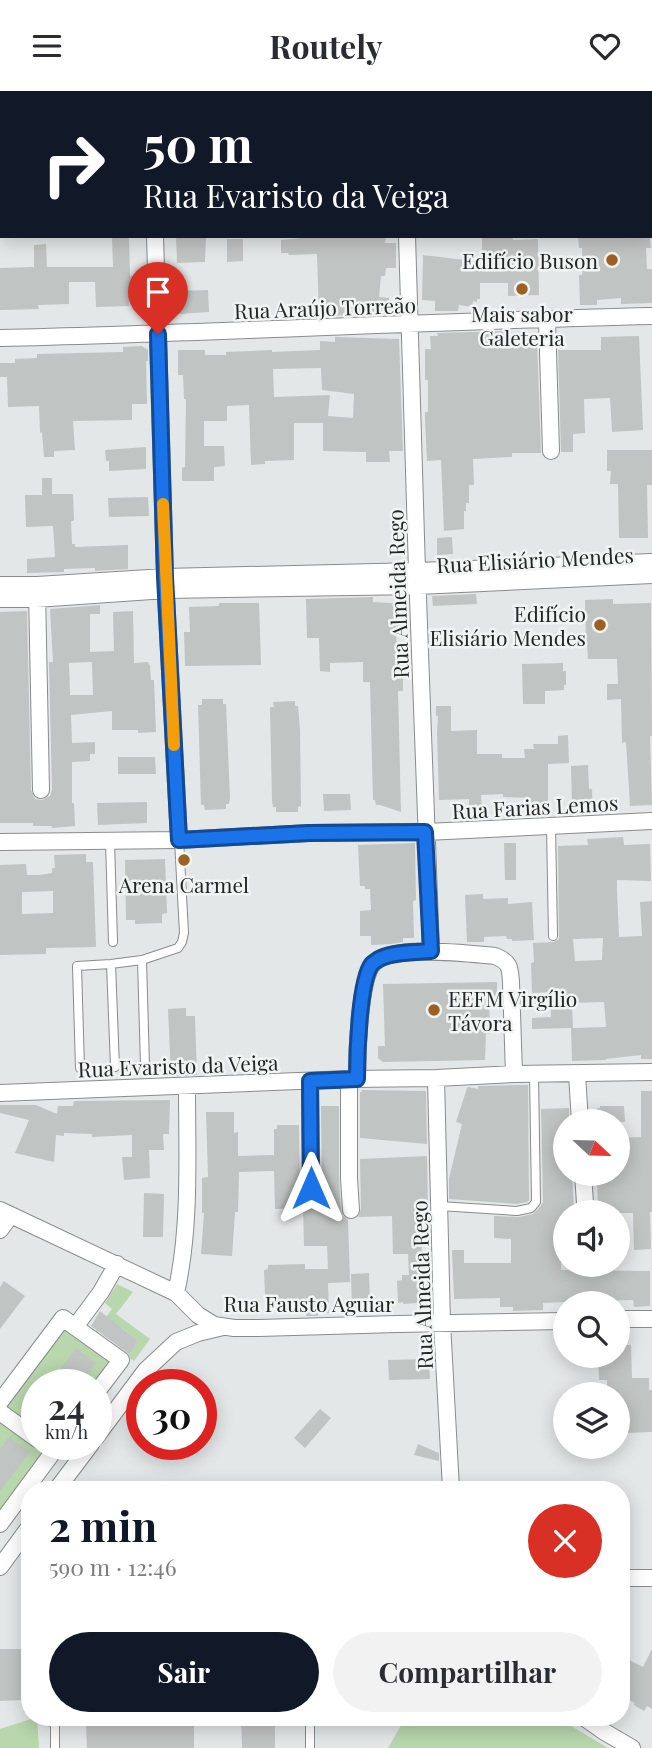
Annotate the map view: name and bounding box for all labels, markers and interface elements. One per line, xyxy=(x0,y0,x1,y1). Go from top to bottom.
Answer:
text: Routely xyxy=(269,24,383,67)
icon: menu xyxy=(28,27,66,65)
icon: heart xyxy=(586,27,624,65)
text: 50 m xyxy=(143,110,253,175)
icon: right xyxy=(28,119,119,210)
text: Rua Evaristo da Veiga xyxy=(143,173,449,216)
place label: Edifício Buson xyxy=(462,246,598,274)
marker: Edifício Buson xyxy=(604,252,620,268)
pin xyxy=(128,262,188,334)
icon: arrive xyxy=(139,273,177,311)
marker: Mais sabor Galeteria xyxy=(514,281,530,297)
street label: Rua Araújo Torreão xyxy=(234,290,416,324)
place label: Mais sabor Galeteria xyxy=(471,299,574,351)
street label: Rua Almeida Rego xyxy=(380,509,414,679)
street label: Rua Elisiário Mendes xyxy=(436,540,634,578)
place label: Edifício Elisiário Mendes xyxy=(430,599,586,651)
marker: Edifício Elisiário Mendes xyxy=(592,617,608,633)
street label: Rua Farias Lemos xyxy=(451,788,619,824)
marker: Arena Carmel xyxy=(176,852,192,868)
place label: Arena Carmel xyxy=(118,870,249,898)
place label: EEFM Virgílio Távora xyxy=(448,984,577,1036)
marker: EEFM Virgílio Távora xyxy=(426,1002,442,1018)
street label: Rua Evaristo da Veiga xyxy=(77,1047,279,1082)
north arrow xyxy=(553,1109,630,1187)
map controls xyxy=(553,1109,630,1459)
position arrow xyxy=(274,1151,348,1225)
street label: Rua Almeida Rego xyxy=(404,1200,438,1370)
button: sound xyxy=(553,1200,630,1277)
street label: Rua Fausto Aguiar xyxy=(224,1289,395,1317)
button: search xyxy=(553,1291,630,1368)
speed limit sign: 30 xyxy=(126,1369,217,1460)
text: 24 xyxy=(48,1382,85,1429)
button: layers xyxy=(553,1382,630,1459)
text: km/h xyxy=(45,1420,88,1444)
text: 2 min xyxy=(49,1497,157,1553)
button: close xyxy=(528,1504,602,1578)
text: 590 m · 12:46 xyxy=(49,1551,177,1582)
button: Sair xyxy=(49,1632,319,1712)
button: Compartilhar xyxy=(333,1632,602,1712)

